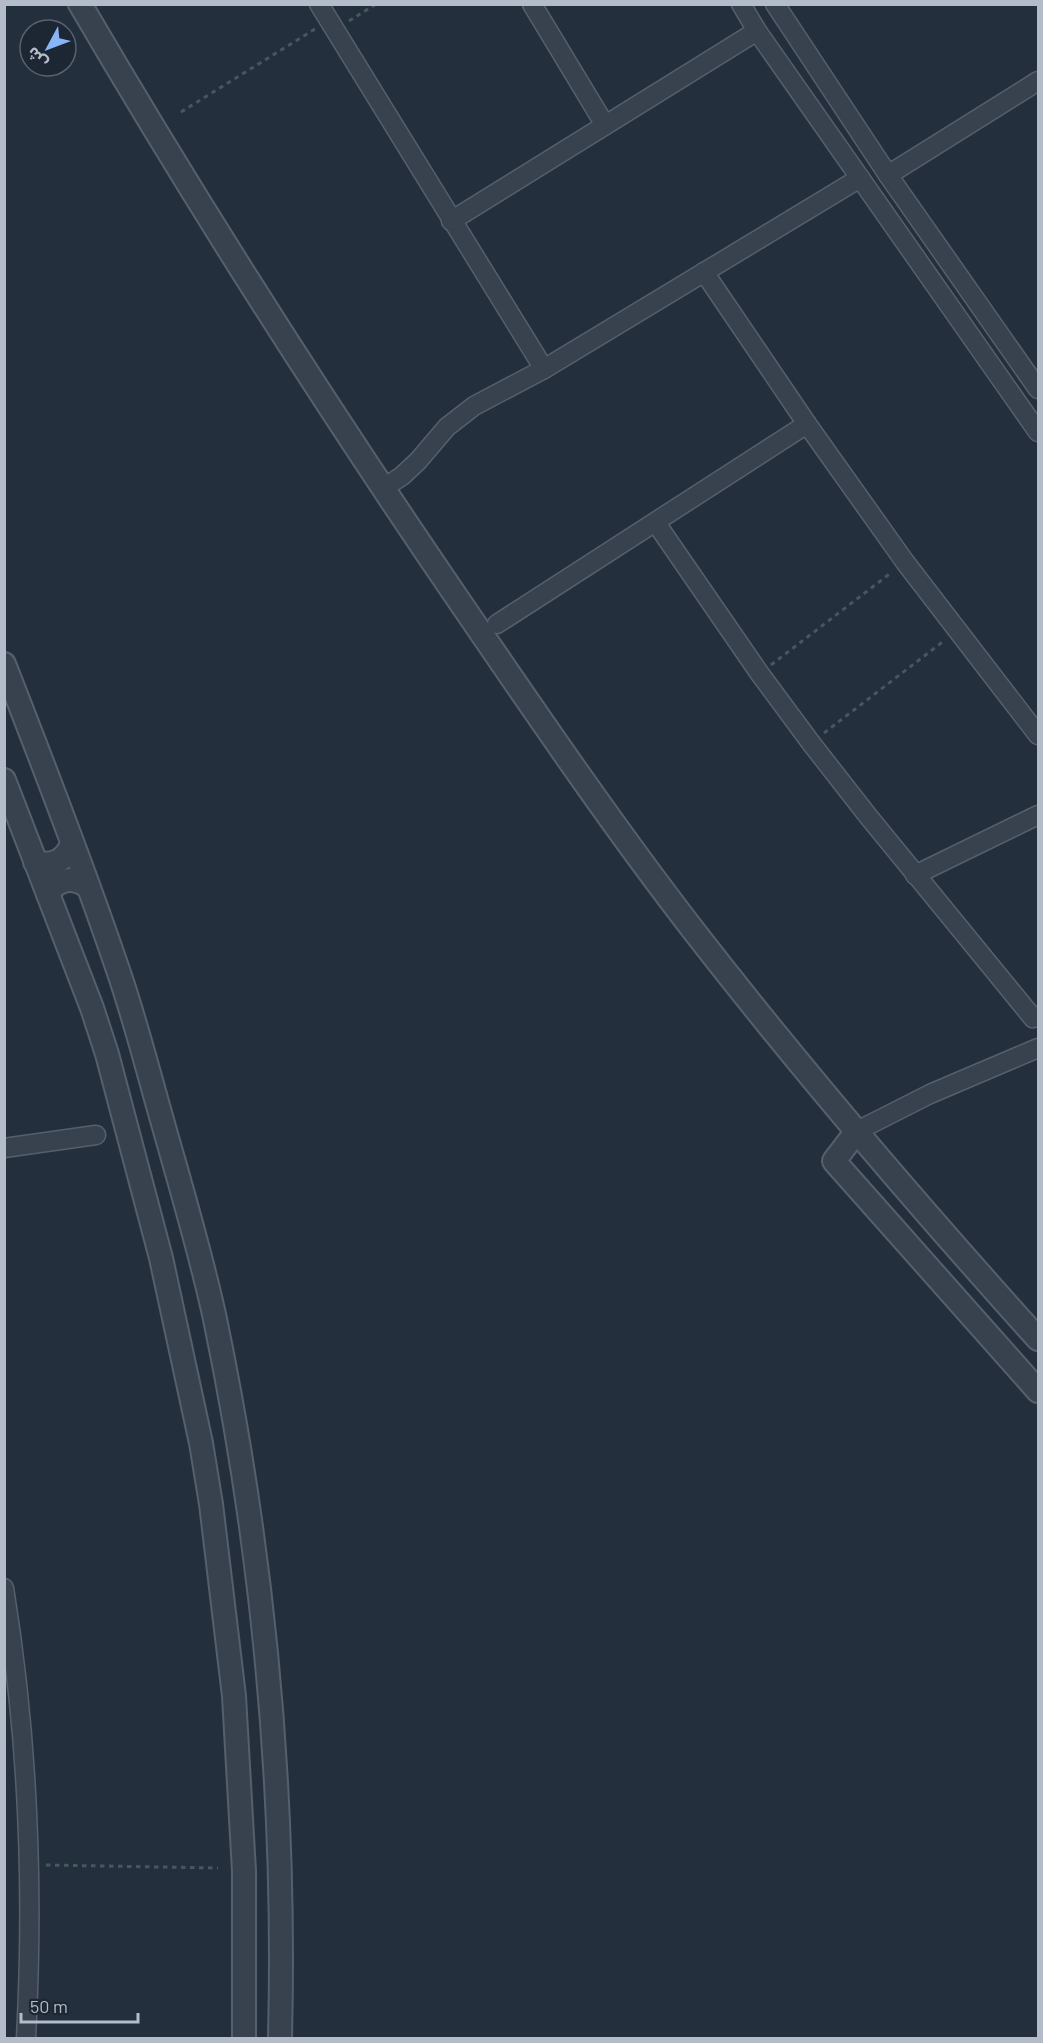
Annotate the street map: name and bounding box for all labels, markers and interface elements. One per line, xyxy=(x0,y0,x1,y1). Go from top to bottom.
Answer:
north arrow xyxy=(18,18,78,78)
text: ش xyxy=(22,43,51,73)
scale bar xyxy=(21,1986,138,2024)
text: 50 m xyxy=(30,1995,68,2017)

